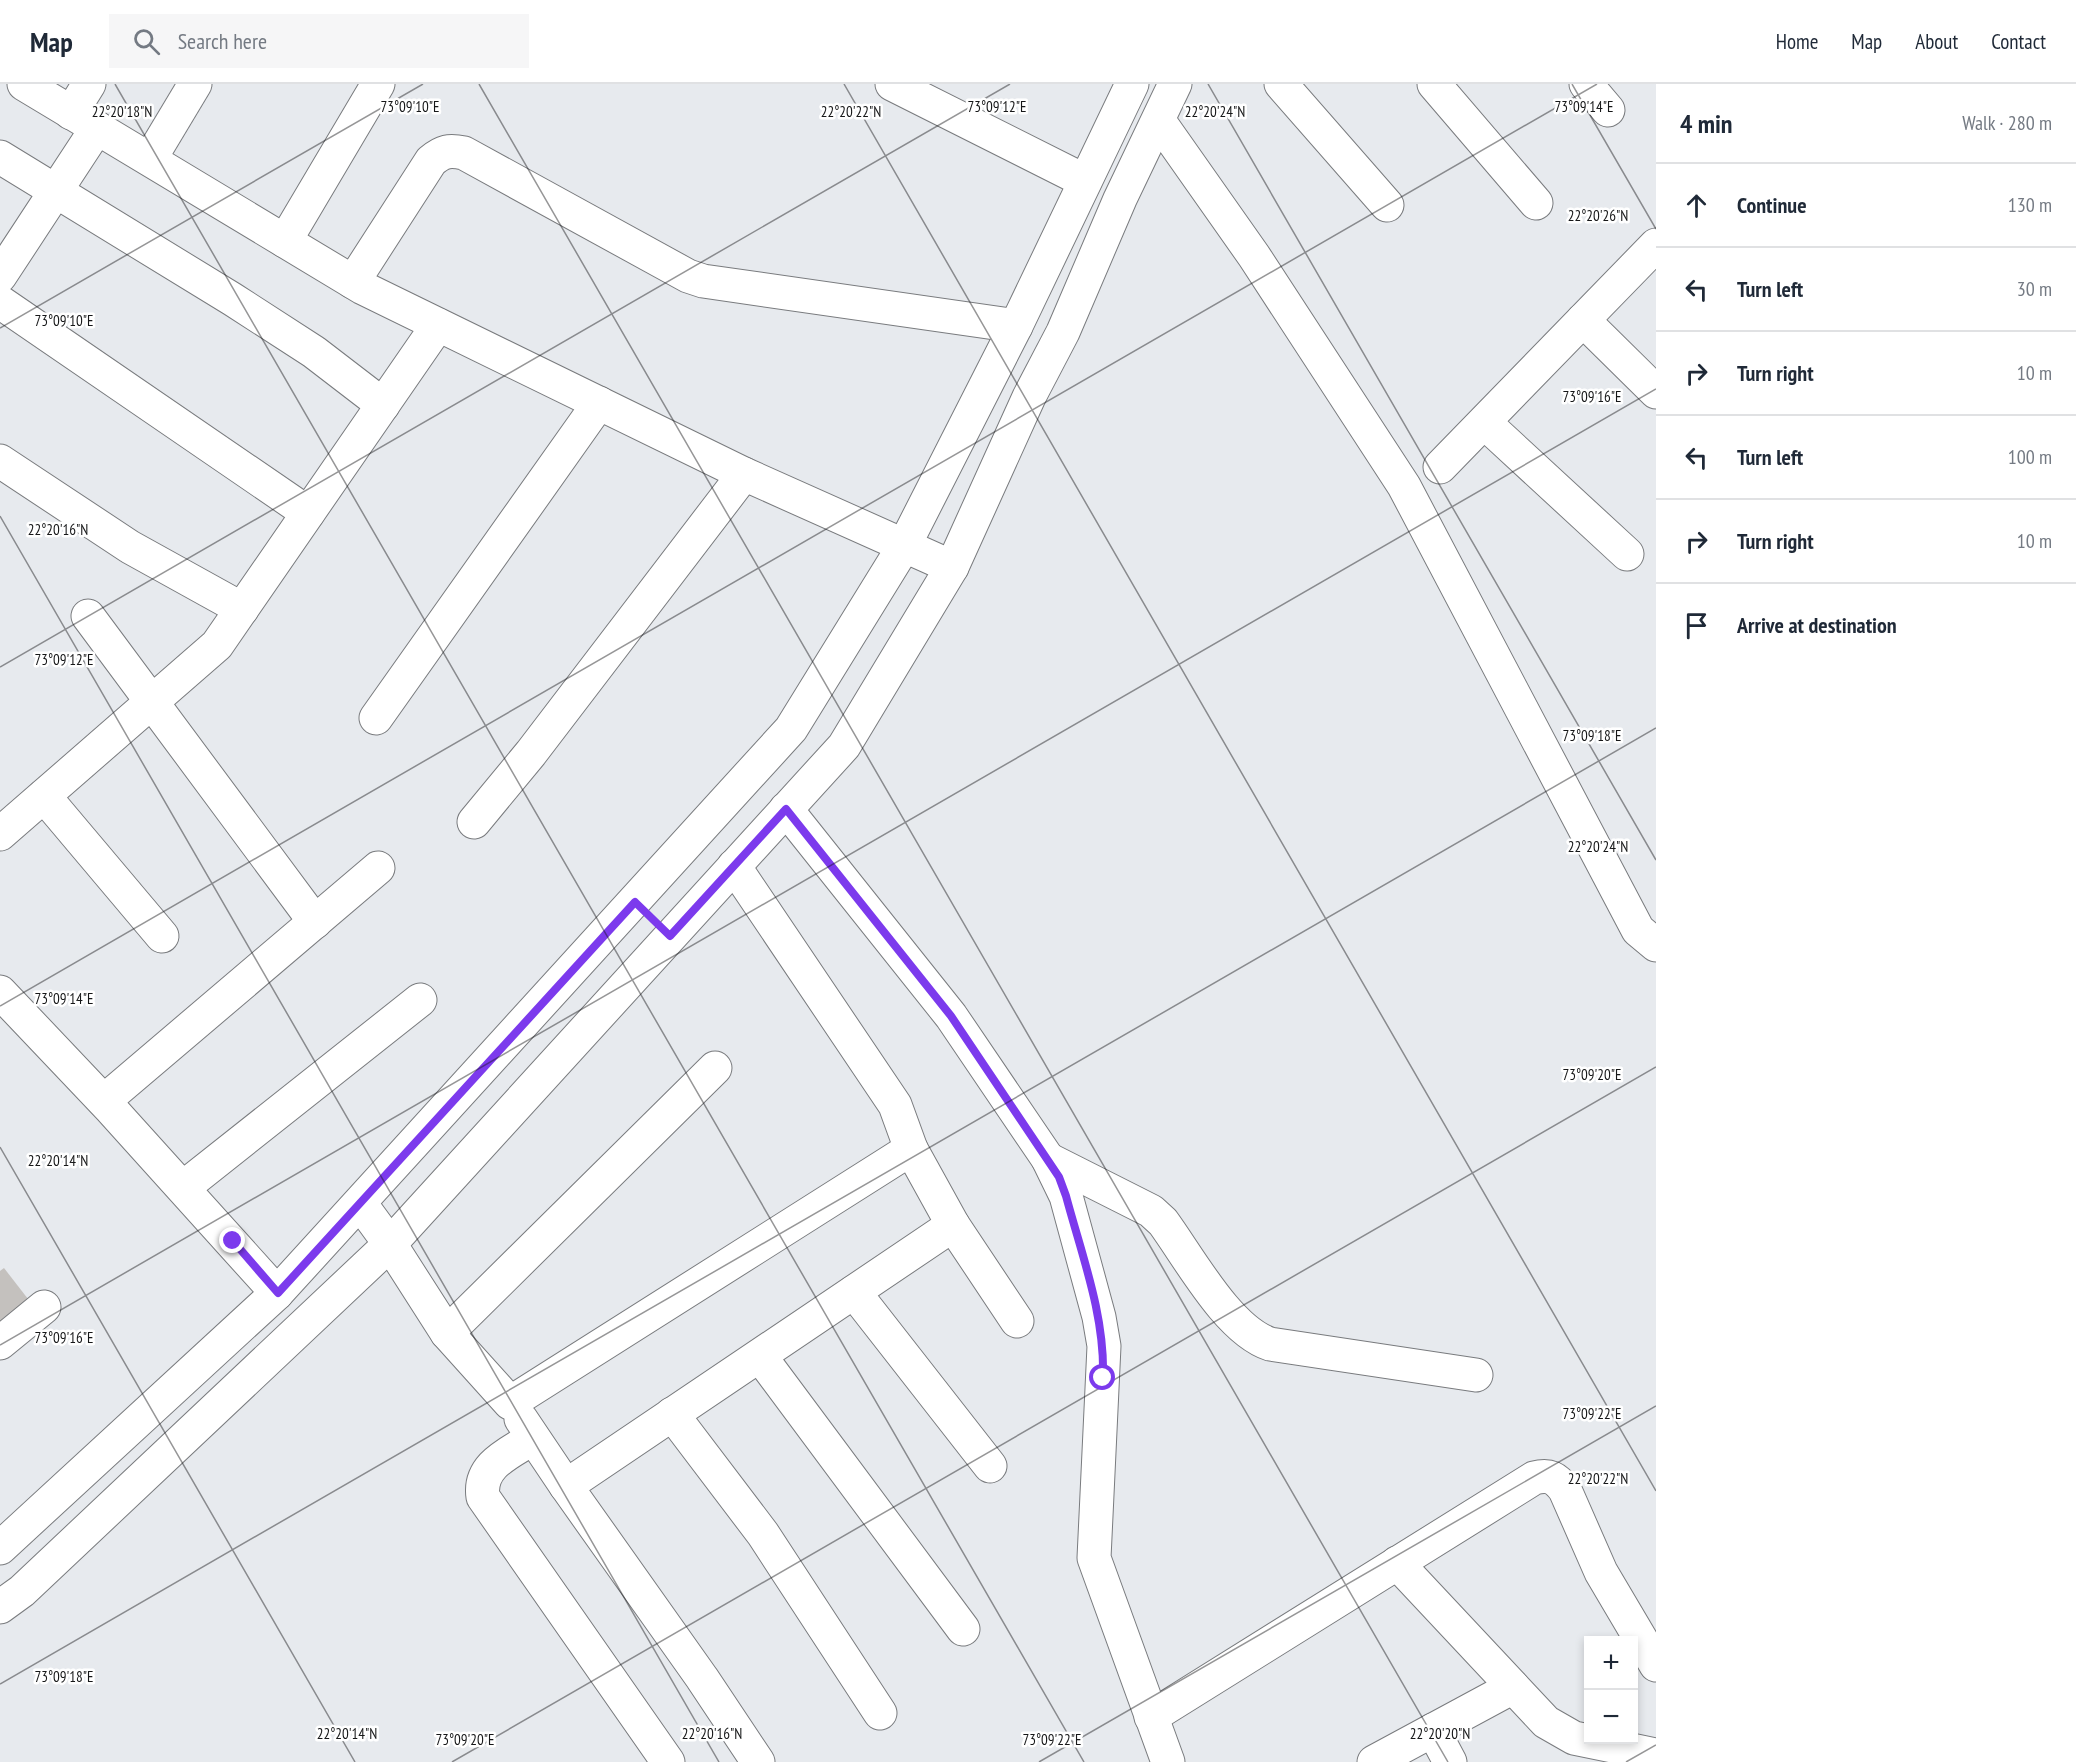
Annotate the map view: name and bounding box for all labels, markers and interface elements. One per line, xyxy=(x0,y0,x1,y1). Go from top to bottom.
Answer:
search box xyxy=(109,14,529,68)
text: Map xyxy=(30,23,73,60)
icon: search xyxy=(130,25,163,58)
text: Search here xyxy=(178,27,267,55)
text: Home xyxy=(1776,28,1818,55)
text: Map xyxy=(1851,28,1882,55)
text: About xyxy=(1915,28,1958,55)
text: Contact xyxy=(1991,28,2046,55)
text: 73°09'10"E xyxy=(380,97,440,116)
text: 73°09'12"E xyxy=(967,97,1027,116)
text: 73°09'14"E xyxy=(1554,97,1614,116)
text: 22°20'18"N xyxy=(92,102,152,121)
text: 22°20'22"N xyxy=(821,102,881,121)
text: 22°20'24"N xyxy=(1185,102,1245,121)
text: 4 min xyxy=(1680,107,1733,140)
text: Walk · 280 m xyxy=(1962,110,2052,136)
icon: ahead xyxy=(1680,189,1713,222)
text: Continue xyxy=(1737,191,1807,219)
text: 130 m xyxy=(2008,192,2052,218)
text: 22°20'26"N xyxy=(1568,206,1628,225)
icon: left xyxy=(1680,273,1713,306)
text: Turn left xyxy=(1737,275,1803,303)
text: 30 m xyxy=(2017,276,2052,302)
text: 73°09'10"E xyxy=(34,311,94,330)
icon: right xyxy=(1680,357,1713,390)
text: Turn right xyxy=(1737,359,1814,387)
text: 10 m xyxy=(2017,360,2052,386)
text: 73°09'16"E xyxy=(1562,387,1622,406)
icon: left xyxy=(1680,441,1713,474)
text: Turn left xyxy=(1737,443,1803,471)
text: 100 m xyxy=(2008,444,2052,470)
text: 22°20'16"N xyxy=(28,520,88,539)
icon: right xyxy=(1680,525,1713,558)
text: Turn right xyxy=(1737,527,1814,555)
text: 10 m xyxy=(2017,528,2052,554)
icon: arrive xyxy=(1680,609,1713,642)
text: Arrive at destination xyxy=(1737,611,1897,639)
text: 73°09'12"E xyxy=(34,650,94,669)
text: 73°09'18"E xyxy=(1562,726,1622,745)
text: 22°20'24"N xyxy=(1568,837,1628,856)
text: 73°09'14"E xyxy=(34,989,94,1008)
text: 73°09'20"E xyxy=(1562,1065,1622,1084)
text: 22°20'14"N xyxy=(28,1151,88,1170)
route end xyxy=(219,1227,245,1253)
text: 73°09'16"E xyxy=(34,1328,94,1347)
route start xyxy=(1089,1364,1115,1390)
text: 73°09'22"E xyxy=(1562,1404,1622,1423)
text: 22°20'22"N xyxy=(1568,1469,1628,1488)
map controls xyxy=(1584,1636,1638,1744)
button: + xyxy=(1584,1636,1638,1690)
text: 73°09'18"E xyxy=(34,1667,94,1686)
button: − xyxy=(1584,1690,1638,1744)
text: 22°20'14"N xyxy=(317,1724,377,1743)
text: 22°20'16"N xyxy=(682,1724,742,1743)
text: 22°20'20"N xyxy=(1410,1724,1470,1743)
text: 73°09'20"E xyxy=(435,1730,495,1749)
text: 73°09'22"E xyxy=(1022,1730,1082,1749)

